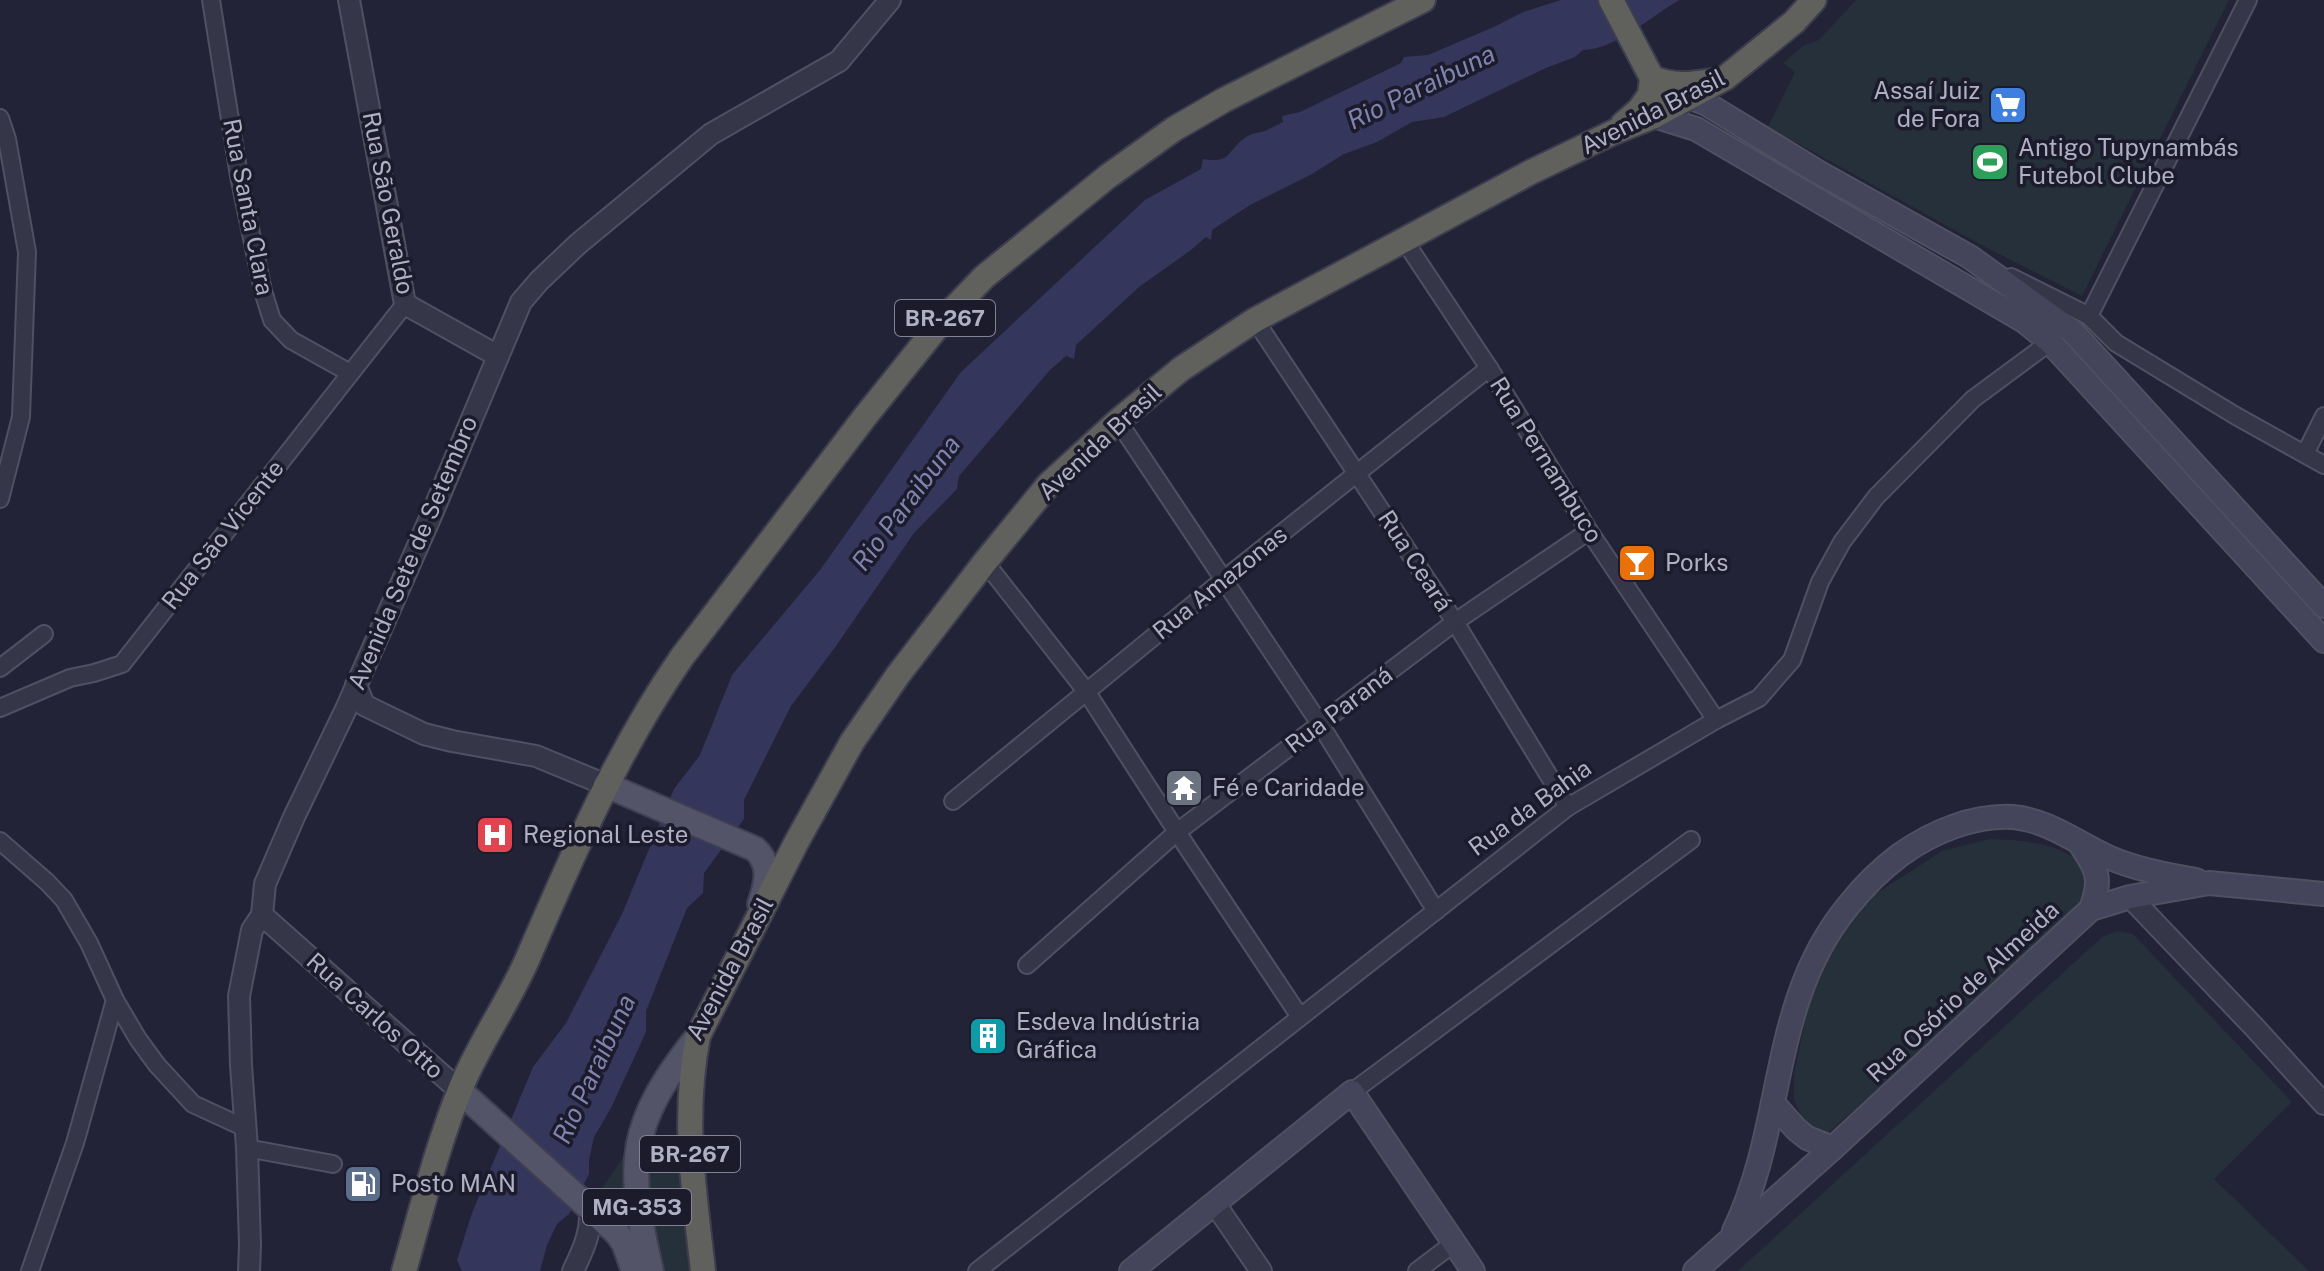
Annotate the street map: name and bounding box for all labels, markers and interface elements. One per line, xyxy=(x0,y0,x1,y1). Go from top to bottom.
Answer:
water label: Rio Paraibuna xyxy=(1342,37,1500,136)
street label: Avenida Brasil xyxy=(1576,63,1729,159)
place label: Assaí Juiz de Fora xyxy=(1873,76,1980,132)
supermarket icon: Assaí Juiz de Fora xyxy=(1987,84,2029,126)
street label: Rua São Geraldo xyxy=(358,109,420,297)
street label: Rua Santa Clara xyxy=(218,116,280,297)
place label: Antigo Tupynambás Futebol Clube xyxy=(2018,133,2239,189)
sports icon: Antigo Tupynambás Futebol Clube xyxy=(1969,141,2011,183)
road number: BR-267 xyxy=(895,300,995,336)
street label: Rua Pernambuco xyxy=(1485,372,1609,547)
street label: Avenida Brasil xyxy=(1032,377,1167,505)
street label: Avenida Sete de Setembro xyxy=(342,412,483,694)
water label: Rio Paraibuna xyxy=(845,429,966,576)
street label: Rua São Vicente xyxy=(155,454,289,615)
street label: Rua Ceará xyxy=(1373,505,1459,616)
street label: Rua Amazonas xyxy=(1147,520,1292,645)
bar icon: Porks xyxy=(1616,542,1658,584)
place label: Porks xyxy=(1665,548,1728,576)
street label: Rua Paraná xyxy=(1279,660,1397,759)
street label: Rua da Bahia xyxy=(1463,753,1596,861)
temple icon: Fé e Caridade xyxy=(1163,767,1205,809)
place label: Fé e Caridade xyxy=(1212,773,1365,801)
hospital icon: Regional Leste xyxy=(474,814,516,856)
place label: Regional Leste xyxy=(523,820,688,848)
street label: Avenida Brasil xyxy=(680,892,779,1045)
street label: Rua Osório de Almeida xyxy=(1861,895,2064,1088)
street label: Rua Carlos Otto xyxy=(302,947,450,1084)
water label: Rio Paraibuna xyxy=(546,989,642,1148)
place label: Esdeva Indústria Gráfica xyxy=(1016,1007,1200,1063)
building icon: Esdeva Indústria Gráfica xyxy=(967,1015,1009,1057)
road number: BR-267 xyxy=(640,1136,740,1172)
fuel station icon: Posto MAN xyxy=(342,1163,384,1205)
place label: Posto MAN xyxy=(391,1169,516,1197)
road number: MG-353 xyxy=(583,1189,691,1225)

